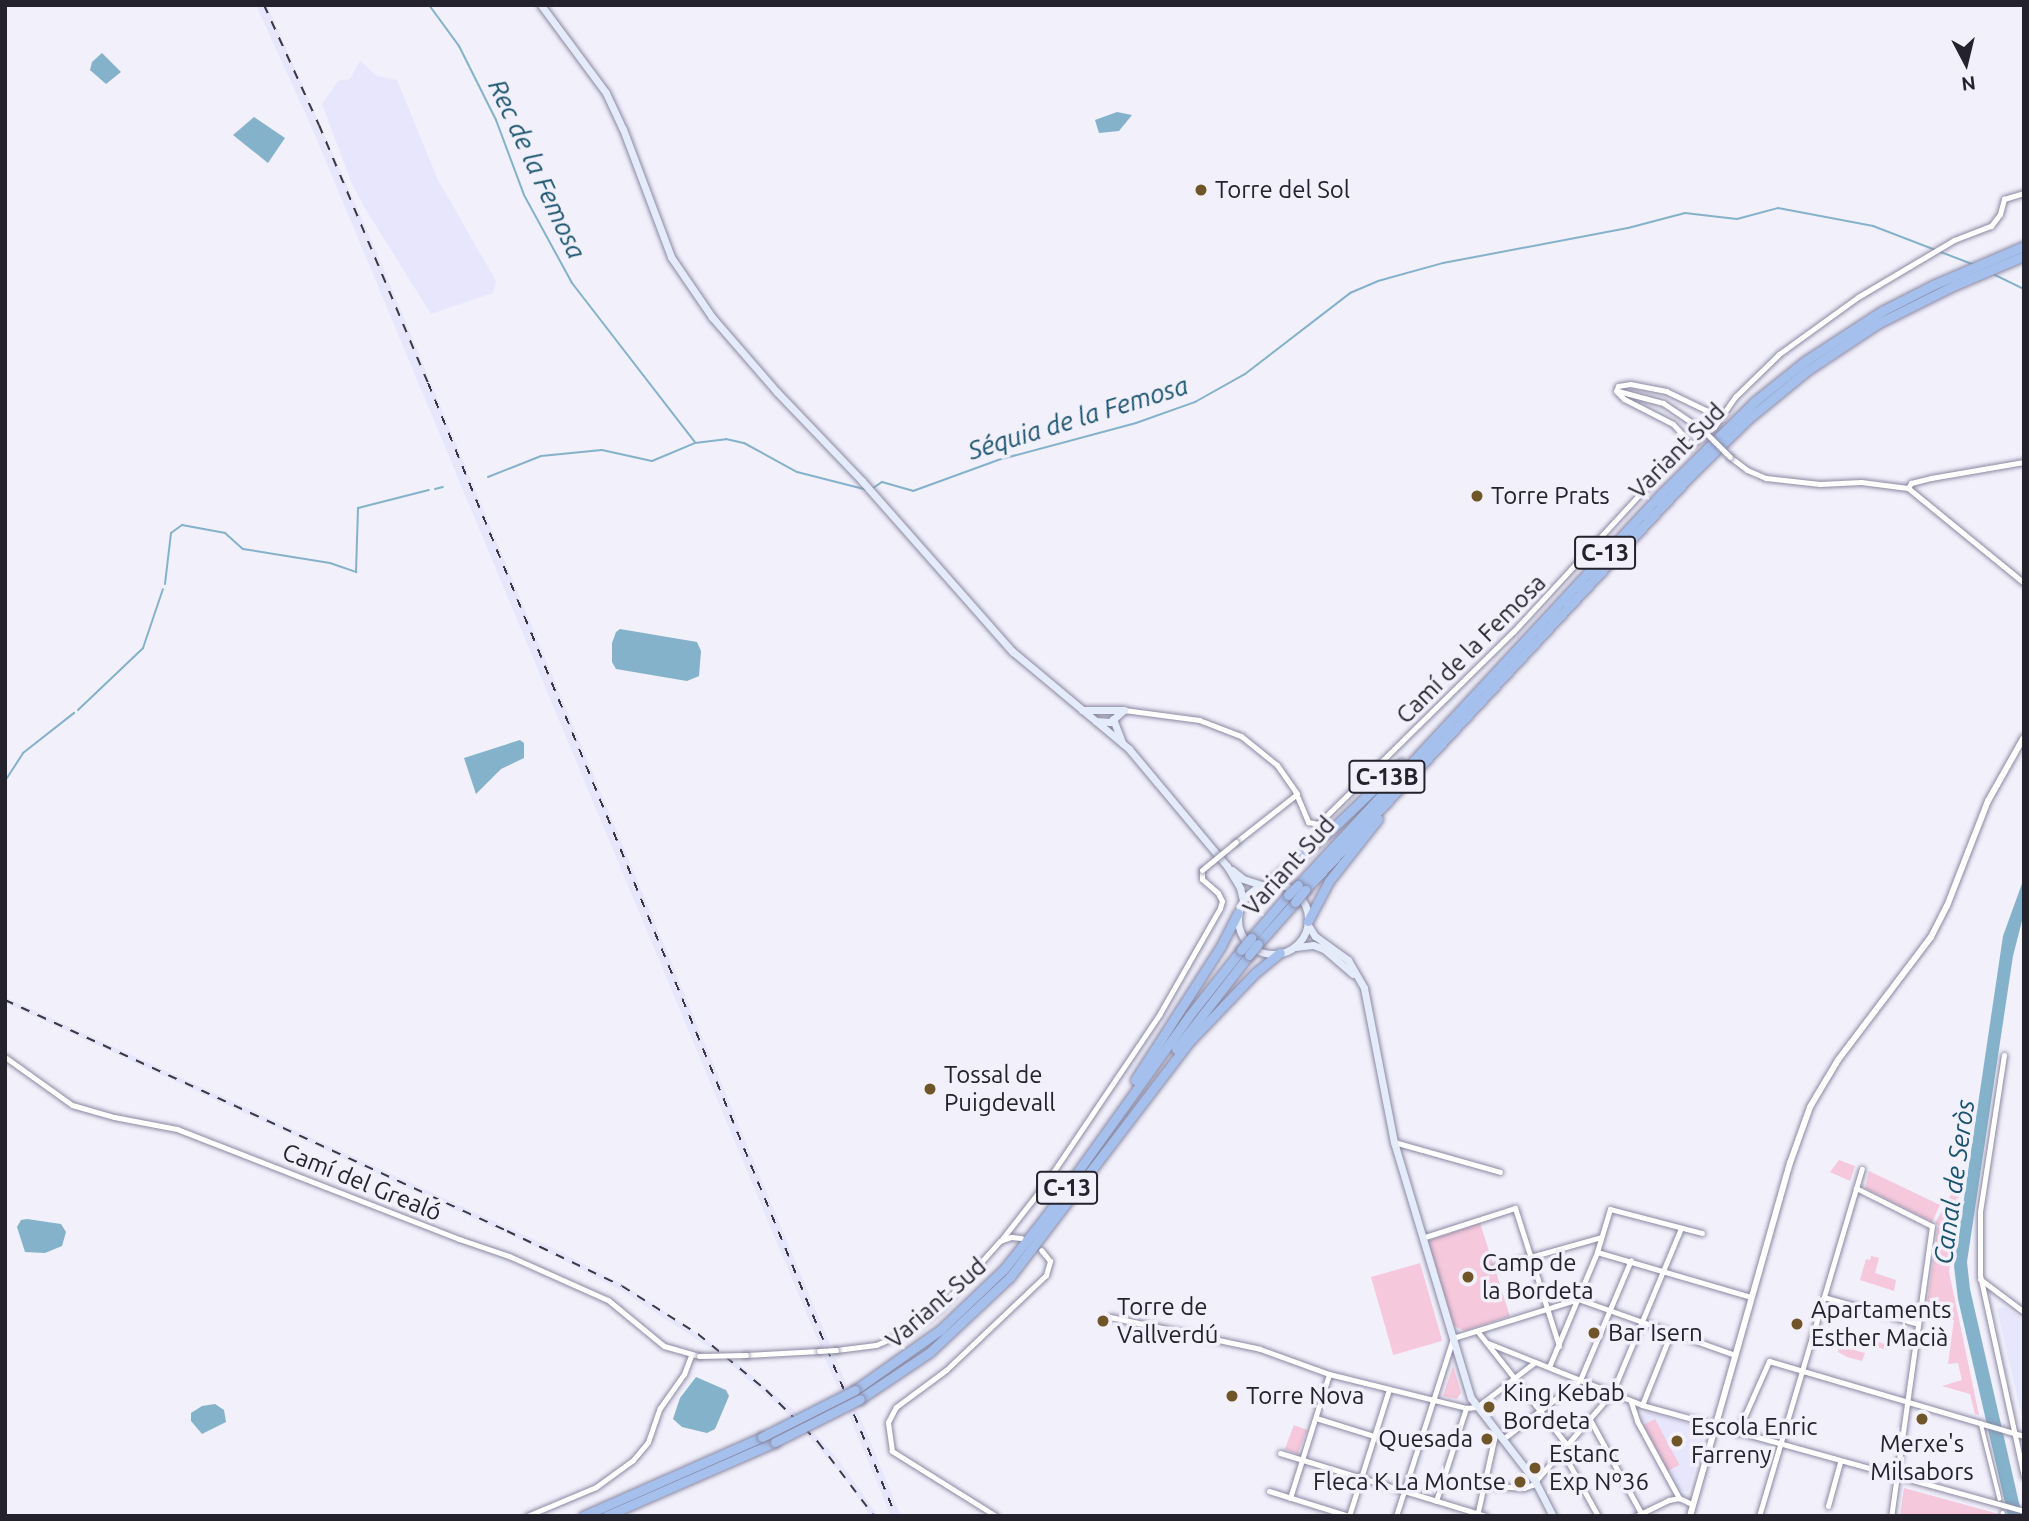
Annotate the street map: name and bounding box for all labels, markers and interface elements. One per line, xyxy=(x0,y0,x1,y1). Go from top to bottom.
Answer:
north arrow xyxy=(1931,28,2001,98)
text: N xyxy=(1960,72,1977,96)
water label: Rec de la Femosa xyxy=(482,74,592,264)
place label: Torre del Sol xyxy=(1215,176,1350,204)
marker: Torre del Sol xyxy=(1193,182,1209,198)
water label: Séquia de la Femosa xyxy=(964,370,1192,466)
street label: Variant Sud xyxy=(1623,397,1731,505)
place label: Torre Prats xyxy=(1491,482,1610,510)
marker: Torre Prats xyxy=(1469,488,1485,504)
road number: C-13 xyxy=(1574,534,1636,572)
street label: Camí de la Femosa xyxy=(1390,568,1552,730)
road number: C-13B xyxy=(1347,758,1427,796)
street label: Variant Sud xyxy=(1237,811,1341,921)
place label: Tossal de Puigdevall xyxy=(944,1061,1056,1117)
marker: Tossal de Puigdevall xyxy=(922,1081,938,1097)
water label: Canal de Seròs xyxy=(1927,1098,1981,1266)
street label: Camí del Grealó xyxy=(278,1137,446,1227)
road number: C-13 xyxy=(1036,1168,1098,1208)
place label: Camp de la Bordeta xyxy=(1482,1249,1594,1305)
street label: Variant Sud xyxy=(880,1252,992,1354)
marker: Camp de la Bordeta xyxy=(1460,1269,1476,1285)
place label: Torre de Vallverdú xyxy=(1117,1293,1218,1349)
place label: Apartaments Esther Macià xyxy=(1811,1296,1951,1352)
marker: Torre de Vallverdú xyxy=(1095,1313,1111,1329)
marker: Apartaments Esther Macià xyxy=(1789,1316,1805,1332)
place label: Bar Isern xyxy=(1608,1319,1703,1347)
marker: Bar Isern xyxy=(1586,1325,1602,1341)
place label: King Kebab Bordeta xyxy=(1503,1379,1625,1435)
place label: Torre Nova xyxy=(1246,1382,1364,1410)
marker: Torre Nova xyxy=(1224,1388,1240,1404)
marker: King Kebab Bordeta xyxy=(1481,1399,1497,1415)
marker: Merxe's Milsabors xyxy=(1914,1411,1930,1427)
place label: Escola Enric Farreny xyxy=(1691,1413,1817,1469)
place label: Quesada xyxy=(1378,1425,1473,1453)
place label: Merxe's Milsabors xyxy=(1870,1430,1974,1486)
marker: Quesada xyxy=(1479,1431,1495,1447)
marker: Escola Enric Farreny xyxy=(1669,1433,1685,1449)
place label: Estanc Exp Nº36 xyxy=(1549,1440,1649,1496)
marker: Estanc Exp Nº36 xyxy=(1527,1460,1543,1476)
place label: Fleca K La Montse xyxy=(1313,1468,1506,1496)
marker: Fleca K La Montse xyxy=(1512,1474,1528,1490)

